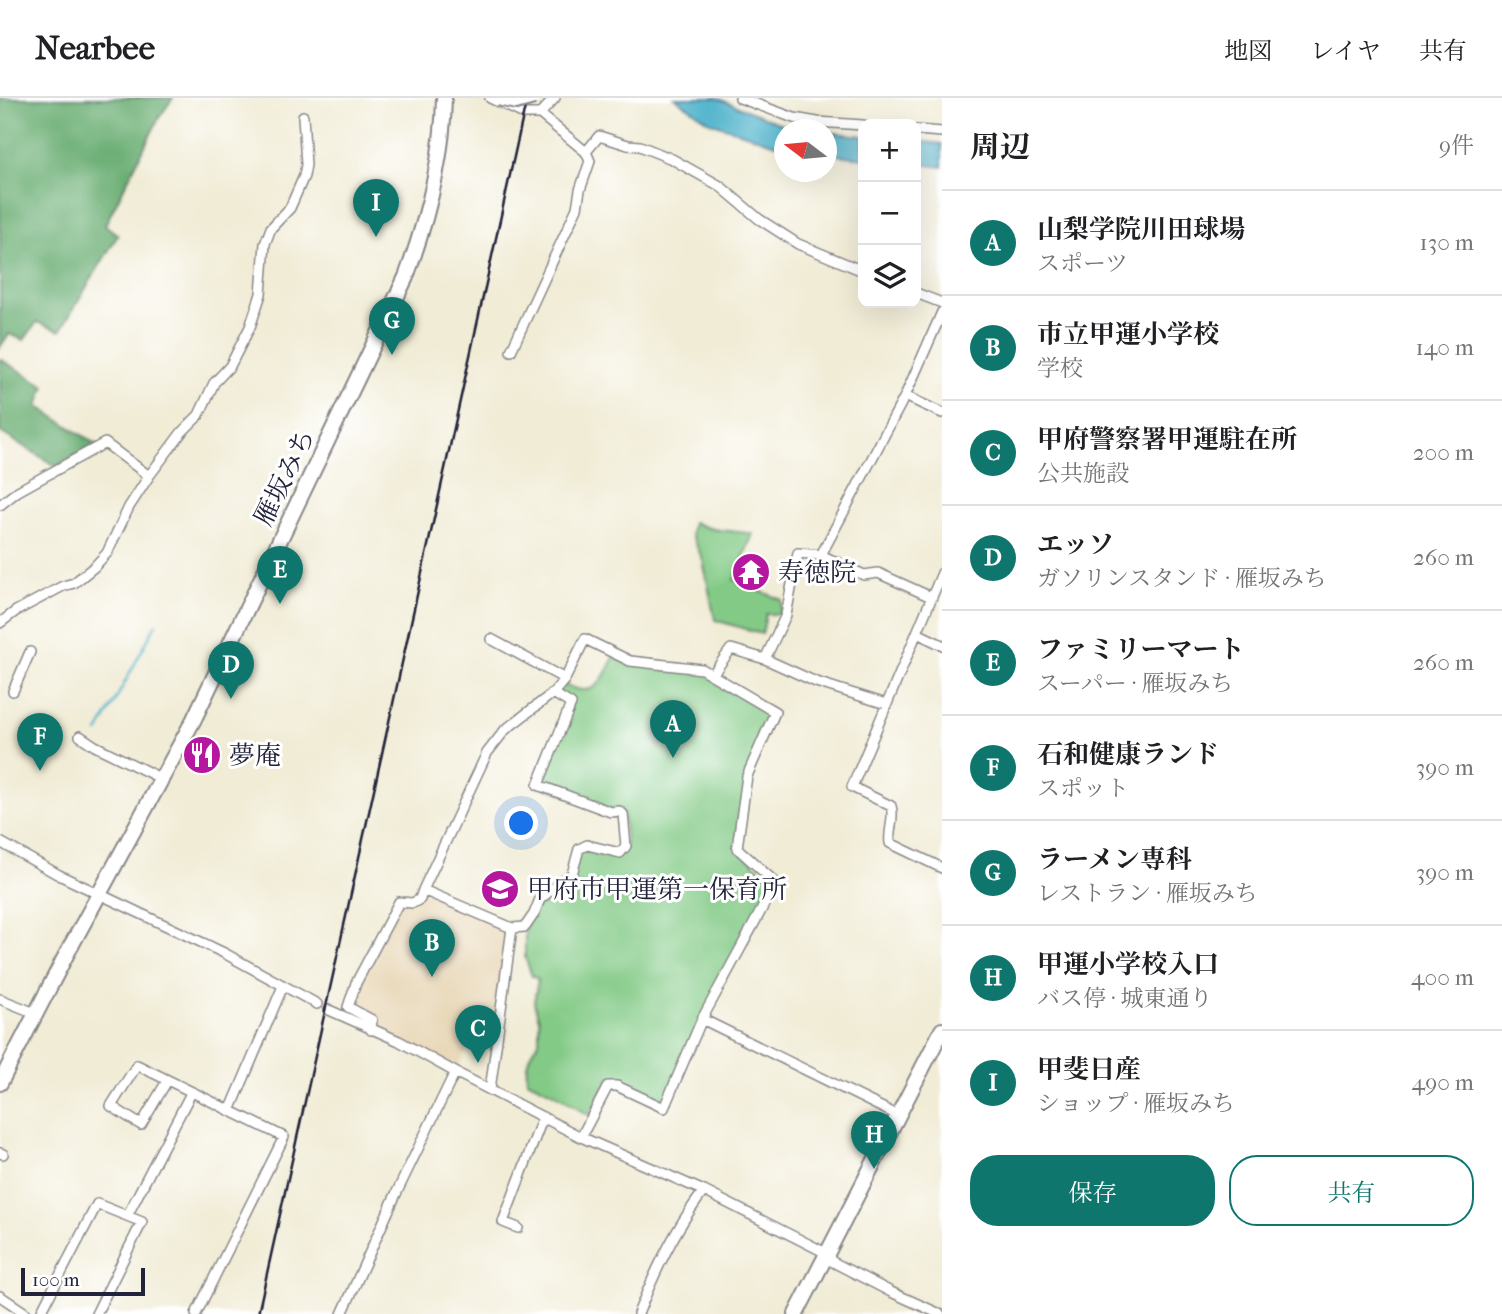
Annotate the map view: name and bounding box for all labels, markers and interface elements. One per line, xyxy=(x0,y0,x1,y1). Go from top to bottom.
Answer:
text: Nearbee xyxy=(35,29,155,68)
text: 地図 xyxy=(1224,37,1272,65)
text: レイヤ xyxy=(1310,37,1381,65)
text: 共有 xyxy=(1419,37,1467,65)
north arrow xyxy=(774,119,837,182)
map controls xyxy=(858,119,921,308)
button: + xyxy=(858,119,921,182)
text: 周辺 xyxy=(970,130,1030,165)
text: 9件 xyxy=(1439,132,1474,159)
pin: I xyxy=(353,179,399,237)
button: − xyxy=(858,182,921,245)
text: 山梨学院川田球場 xyxy=(1037,214,1245,245)
text: A xyxy=(986,229,1000,256)
text: 130 m xyxy=(1420,229,1474,256)
button: layers xyxy=(858,245,921,308)
text: スポーツ xyxy=(1037,250,1128,277)
pin: G xyxy=(369,297,415,355)
text: 市立甲運小学校 xyxy=(1037,319,1219,350)
text: B xyxy=(986,334,1000,361)
text: 140 m xyxy=(1415,334,1474,361)
text: 学校 xyxy=(1037,355,1083,382)
street label: 雁坂みち xyxy=(248,424,321,531)
text: 甲府警察署甲運駐在所 xyxy=(1037,424,1297,455)
text: C xyxy=(985,439,1001,466)
text: 200 m xyxy=(1413,439,1474,466)
text: 公共施設 xyxy=(1037,460,1129,487)
text: エッソ xyxy=(1037,529,1114,560)
text: D xyxy=(984,544,1002,571)
text: 260 m xyxy=(1413,544,1474,571)
pin: E xyxy=(257,546,303,604)
temple icon: 寿徳院 xyxy=(730,551,772,593)
place label: 寿徳院 xyxy=(778,557,856,588)
text: ガソリンスタンド · 雁坂みち xyxy=(1037,565,1327,592)
text: ファミリーマート xyxy=(1037,634,1244,665)
pin: D xyxy=(208,641,254,699)
text: E xyxy=(986,649,1000,676)
text: 260 m xyxy=(1413,649,1474,676)
text: スーパー · 雁坂みち xyxy=(1037,670,1233,697)
pin: A xyxy=(650,700,696,758)
pin: F xyxy=(17,713,63,771)
restaurant icon: 夢庵 xyxy=(181,734,223,776)
text: 石和健康ランド xyxy=(1037,739,1219,770)
place label: 夢庵 xyxy=(229,740,281,771)
text: F xyxy=(987,754,999,781)
text: 390 m xyxy=(1416,754,1474,781)
text: スポット xyxy=(1037,775,1129,802)
your location xyxy=(504,806,538,840)
text: ラーメン専科 xyxy=(1037,844,1192,875)
text: G xyxy=(985,859,1001,886)
text: 390 m xyxy=(1416,859,1474,886)
school or university icon: 甲府市甲運第一保育所 xyxy=(479,868,521,910)
place label: 甲府市甲運第一保育所 xyxy=(527,874,787,905)
text: レストラン · 雁坂みち xyxy=(1037,880,1258,907)
pin: B xyxy=(409,919,455,977)
text: 甲運小学校入口 xyxy=(1037,949,1219,980)
text: H xyxy=(984,964,1002,991)
text: 400 m xyxy=(1411,964,1474,991)
text: バス停 · 城東通り xyxy=(1037,985,1213,1012)
pin: C xyxy=(455,1005,501,1063)
text: 甲斐日産 xyxy=(1037,1054,1141,1085)
text: I xyxy=(989,1069,997,1096)
text: 490 m xyxy=(1412,1069,1474,1096)
text: ショップ · 雁坂みち xyxy=(1037,1090,1235,1117)
pin: H xyxy=(851,1111,897,1169)
button: 保存 xyxy=(970,1155,1215,1226)
button: 共有 xyxy=(1229,1155,1474,1226)
scale bar xyxy=(21,1265,145,1297)
text: 100 m xyxy=(32,1269,80,1291)

